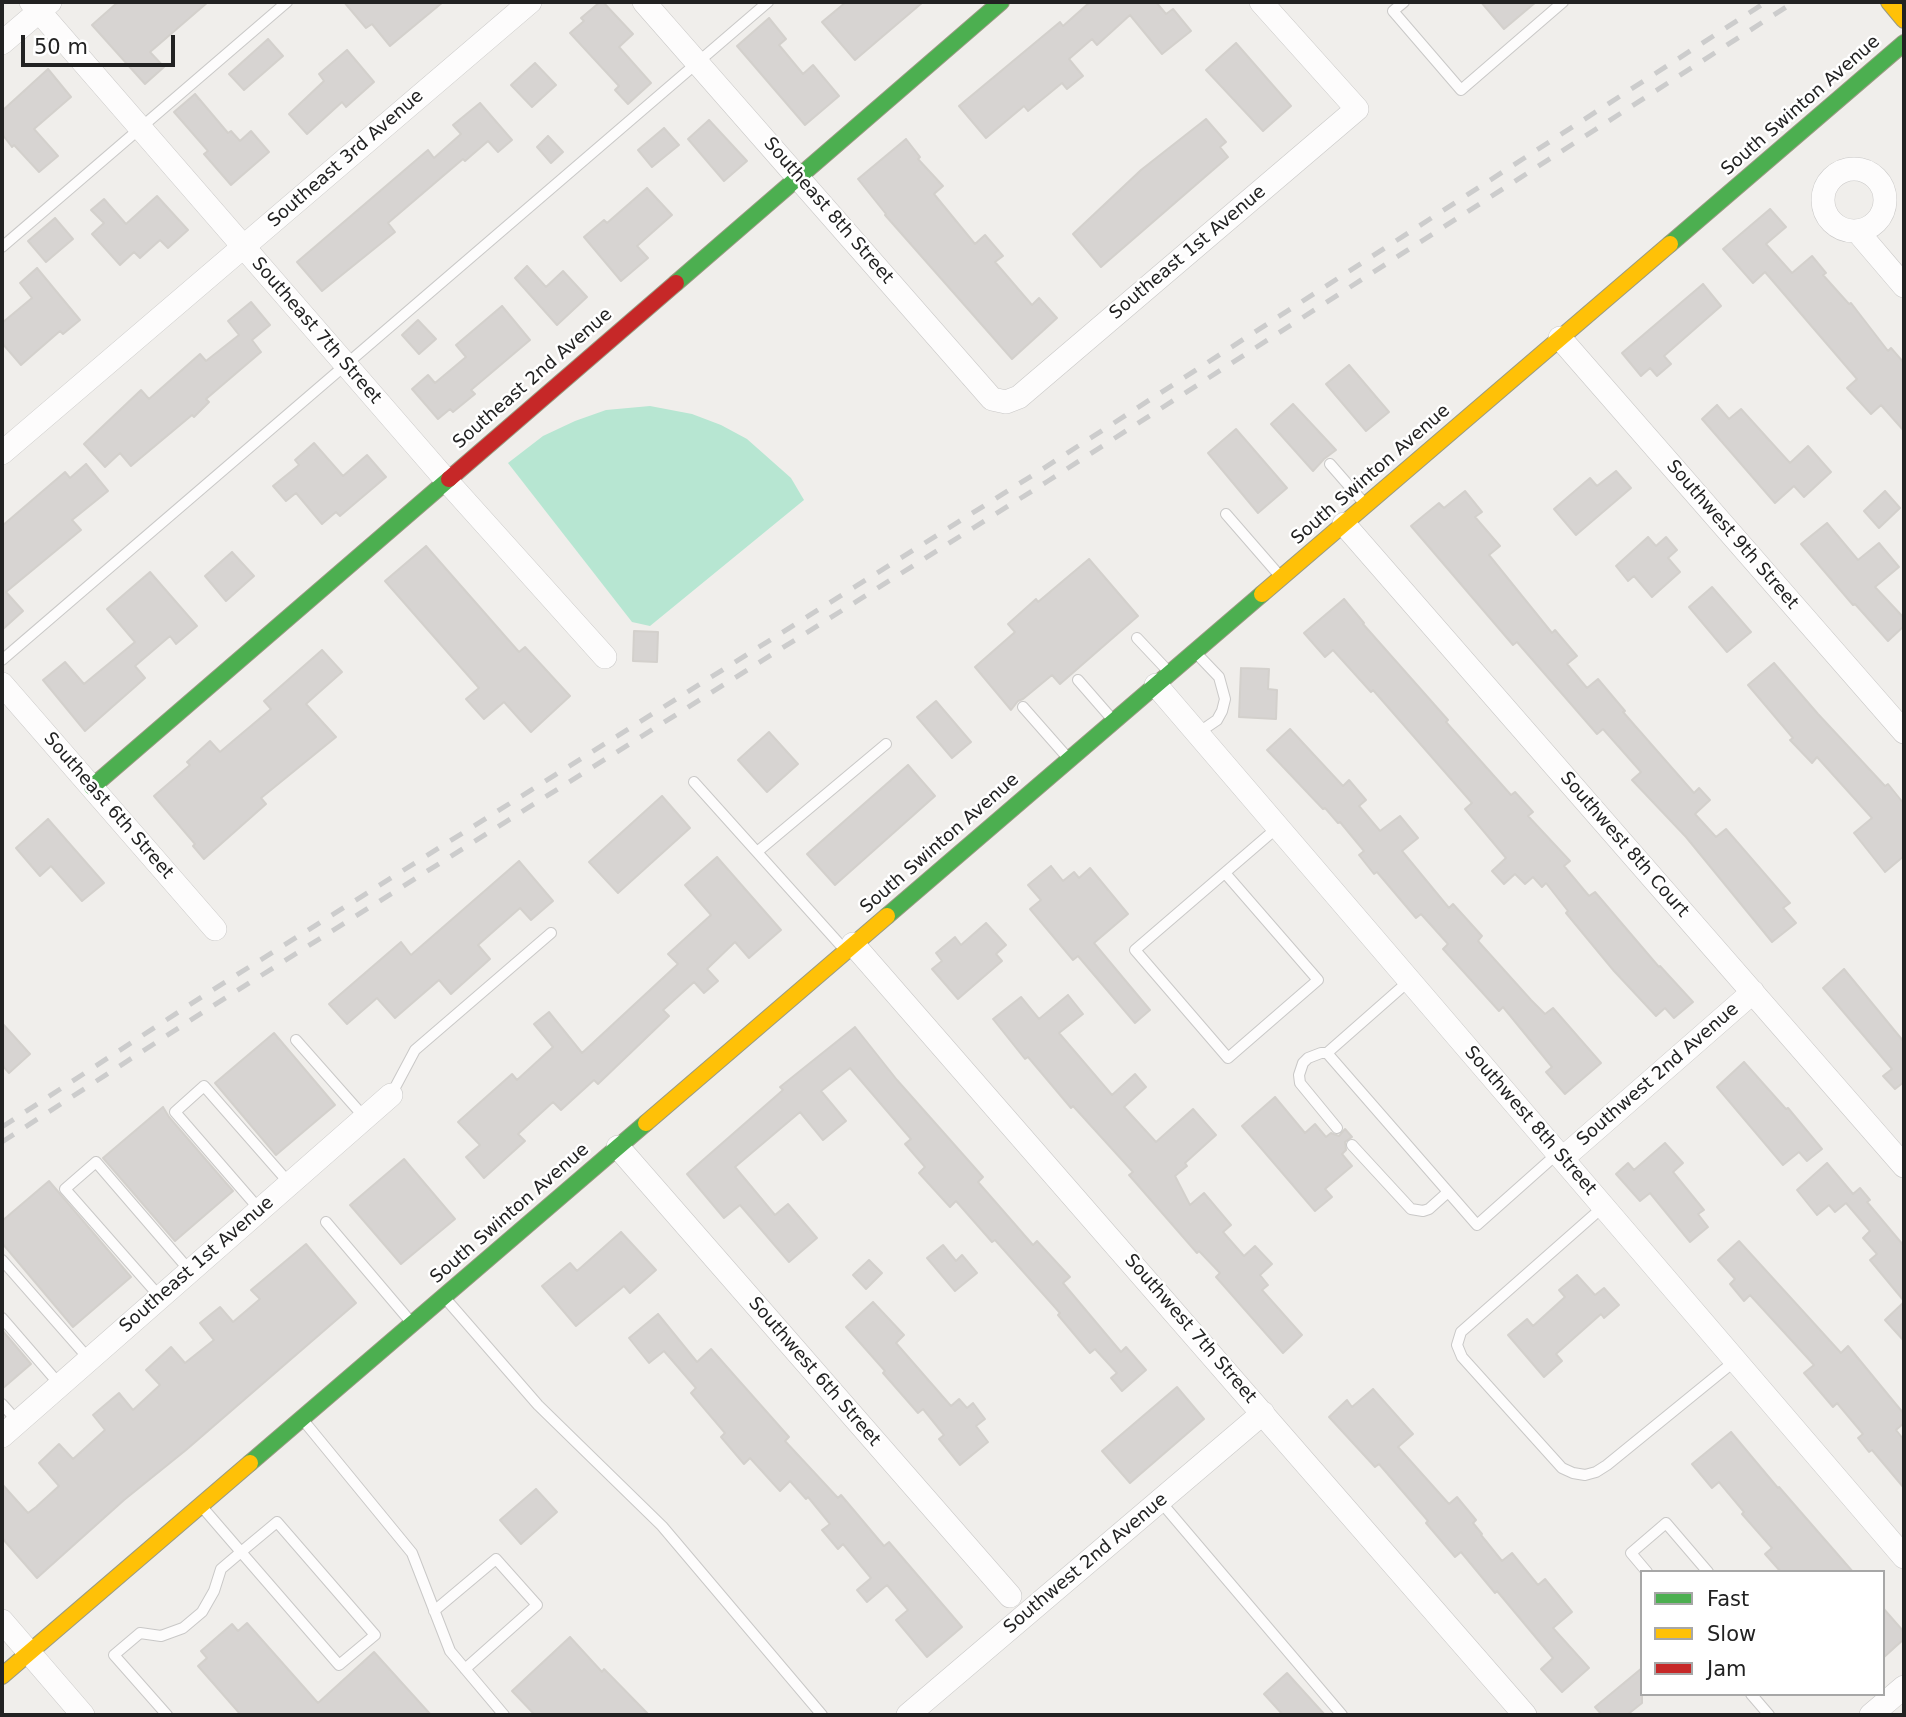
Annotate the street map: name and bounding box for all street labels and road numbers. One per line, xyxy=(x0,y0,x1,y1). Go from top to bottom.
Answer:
street label: South Swinton Avenue xyxy=(1717,31,1885,181)
street label: Southeast 3rd Avenue xyxy=(264,86,428,232)
street label: Southeast 8th Street xyxy=(759,133,897,289)
street label: Southeast 1st Avenue xyxy=(1106,181,1270,325)
street label: Southeast 7th Street xyxy=(247,253,385,409)
street label: Southeast 2nd Avenue xyxy=(449,304,617,454)
street label: South Swinton Avenue xyxy=(1287,400,1455,550)
street label: Southwest 9th Street xyxy=(1661,456,1803,614)
street label: Southeast 6th Street xyxy=(39,728,177,884)
street label: Southwest 8th Court xyxy=(1555,768,1693,922)
street label: South Swinton Avenue xyxy=(856,769,1024,919)
street label: Southwest 2nd Avenue xyxy=(1573,999,1743,1151)
street label: Southwest 8th Street xyxy=(1459,1042,1601,1200)
street label: South Swinton Avenue xyxy=(426,1139,594,1289)
street label: Southeast 1st Avenue xyxy=(116,1192,278,1338)
street label: Southwest 7th Street xyxy=(1119,1250,1261,1408)
street label: Southwest 6th Street xyxy=(743,1293,885,1451)
street label: Southwest 2nd Avenue xyxy=(1000,1489,1172,1639)

